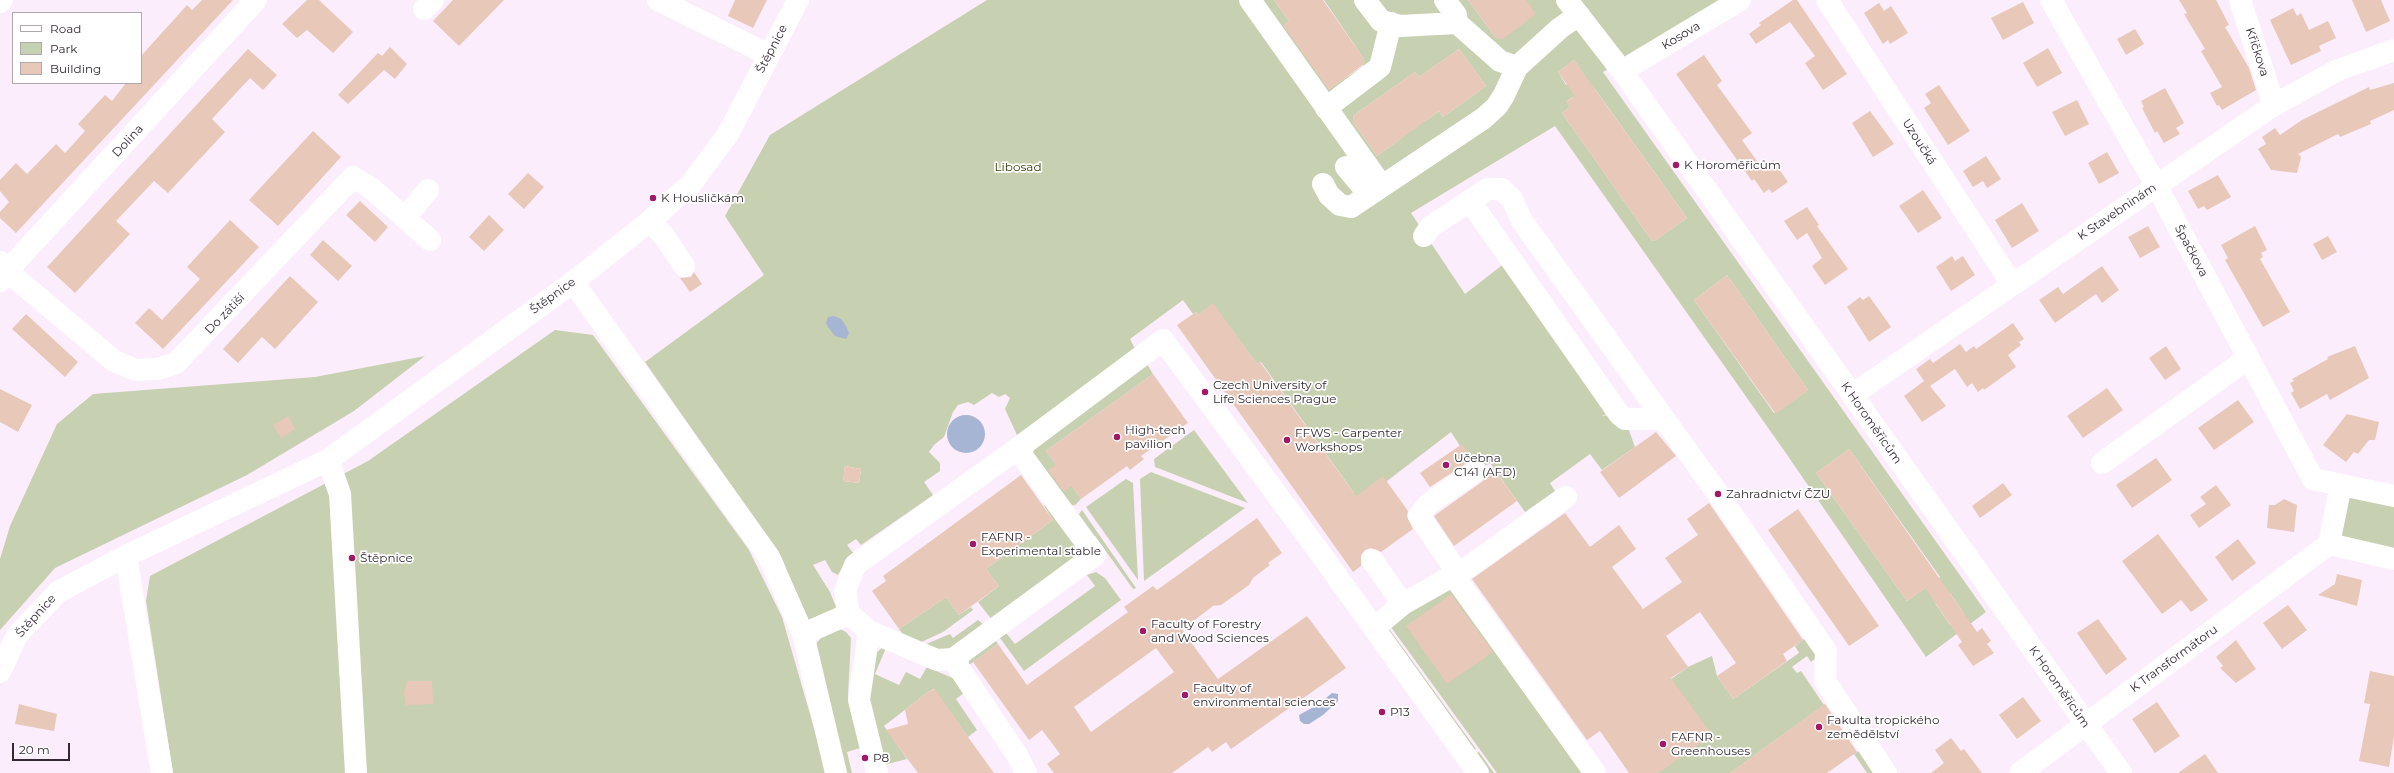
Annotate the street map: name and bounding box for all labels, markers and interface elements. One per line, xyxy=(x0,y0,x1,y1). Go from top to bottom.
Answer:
legend xyxy=(12,12,142,84)
street label: Kosova xyxy=(1659,19,1703,53)
text: Road xyxy=(50,21,81,36)
street label: Štěpnice xyxy=(753,22,791,76)
street label: Křičkova xyxy=(2242,26,2272,78)
text: Park xyxy=(50,41,77,56)
text: Building xyxy=(50,61,101,76)
street label: Uzoučká xyxy=(1899,116,1939,168)
street label: Dolina xyxy=(109,122,147,160)
place label: K Horoměřicům xyxy=(1684,158,1781,172)
park label: Libosad xyxy=(994,160,1042,174)
marker: K Horoměřicům xyxy=(1671,160,1681,170)
street label: K Stavebninám xyxy=(2075,180,2159,244)
place label: K Housličkám xyxy=(661,191,744,205)
marker: K Housličkám xyxy=(648,193,658,203)
street label: Špačkova xyxy=(2171,223,2211,279)
street label: Štěpnice xyxy=(527,275,579,317)
street label: Do zátiší xyxy=(202,291,248,337)
place label: Czech University of Life Sciences Prague xyxy=(1213,378,1336,406)
street label: K Horoměřicům xyxy=(1837,379,1905,467)
marker: Czech University of Life Sciences Prague xyxy=(1200,387,1210,397)
place label: High-tech pavilion xyxy=(1125,423,1186,451)
place label: FFWS - Carpenter Workshops xyxy=(1295,426,1402,454)
marker: High-tech pavilion xyxy=(1112,432,1122,442)
marker: FFWS - Carpenter Workshops xyxy=(1282,435,1292,445)
place label: Učebna C141 (AFD) xyxy=(1454,451,1516,479)
marker: Učebna C141 (AFD) xyxy=(1441,460,1451,470)
place label: Zahradnictví ČZU xyxy=(1726,487,1830,501)
marker: Zahradnictví ČZU xyxy=(1713,489,1723,499)
place label: FAFNR - Experimental stable xyxy=(981,530,1101,558)
marker: FAFNR - Experimental stable xyxy=(968,539,978,549)
place label: Štěpnice xyxy=(360,551,413,565)
marker: Štěpnice xyxy=(347,553,357,563)
street label: Štěpnice xyxy=(13,592,59,640)
place label: Faculty of Forestry and Wood Sciences xyxy=(1151,617,1269,645)
street label: K Transformátoru xyxy=(2127,622,2221,696)
marker: Faculty of Forestry and Wood Sciences xyxy=(1138,626,1148,636)
street label: K Horoměřicům xyxy=(2025,643,2093,731)
place label: Faculty of environmental sciences xyxy=(1193,681,1335,709)
marker: Faculty of environmental sciences xyxy=(1180,690,1190,700)
place label: P13 xyxy=(1390,705,1410,719)
marker: P13 xyxy=(1377,707,1387,717)
place label: Fakulta tropického zemědělství xyxy=(1827,713,1939,741)
marker: Fakulta tropického zemědělství xyxy=(1814,722,1824,732)
place label: FAFNR - Greenhouses xyxy=(1671,730,1750,758)
scale bar xyxy=(14,735,72,761)
marker: FAFNR - Greenhouses xyxy=(1658,739,1668,749)
text: 20 m xyxy=(19,742,50,757)
place label: P8 xyxy=(873,751,889,765)
marker: P8 xyxy=(860,753,870,763)

